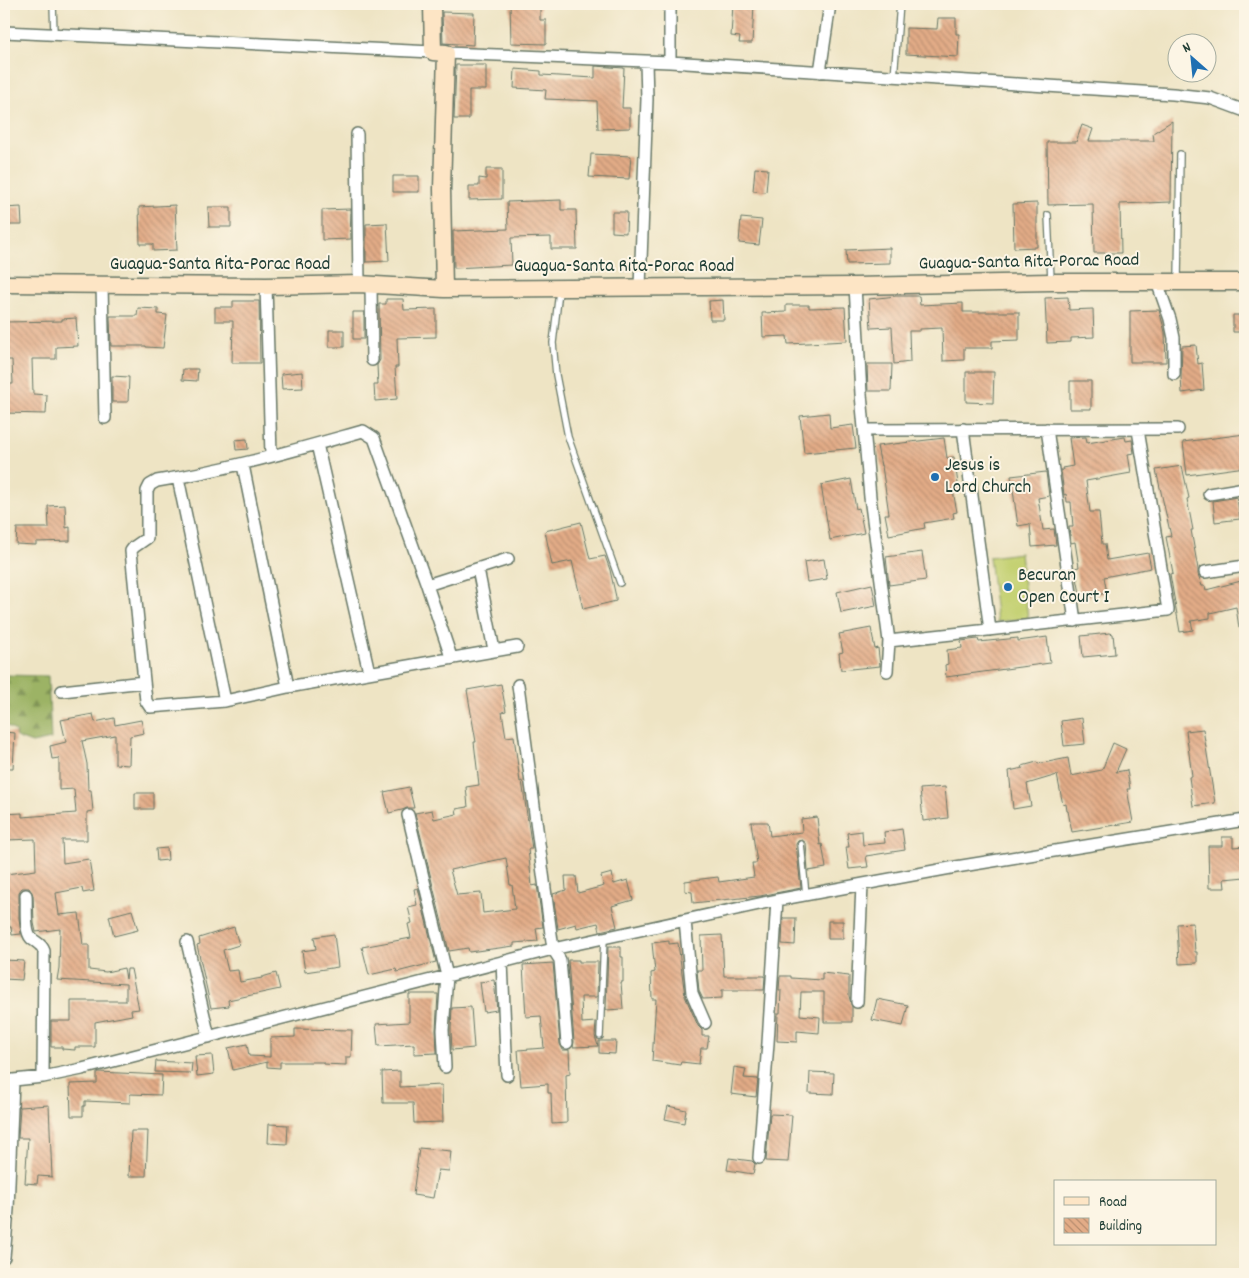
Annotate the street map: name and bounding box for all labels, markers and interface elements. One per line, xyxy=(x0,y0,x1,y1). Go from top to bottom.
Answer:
north arrow xyxy=(1166,32,1216,82)
text: N xyxy=(1179,38,1195,59)
street label: Guagua-Santa Rita-Porac Road xyxy=(918,248,1140,278)
street label: Guagua-Santa Rita-Porac Road xyxy=(110,252,330,279)
street label: Guagua-Santa Rita-Porac Road xyxy=(514,254,734,281)
place label: Jesus is Lord Church xyxy=(945,453,1031,502)
marker: Jesus is Lord Church xyxy=(929,471,941,483)
place label: Becuran Open Court I xyxy=(1018,563,1110,612)
marker: Becuran Open Court I xyxy=(1002,581,1014,593)
legend xyxy=(1054,1180,1216,1246)
text: Road xyxy=(1099,1192,1127,1214)
text: Building xyxy=(1099,1216,1142,1238)

